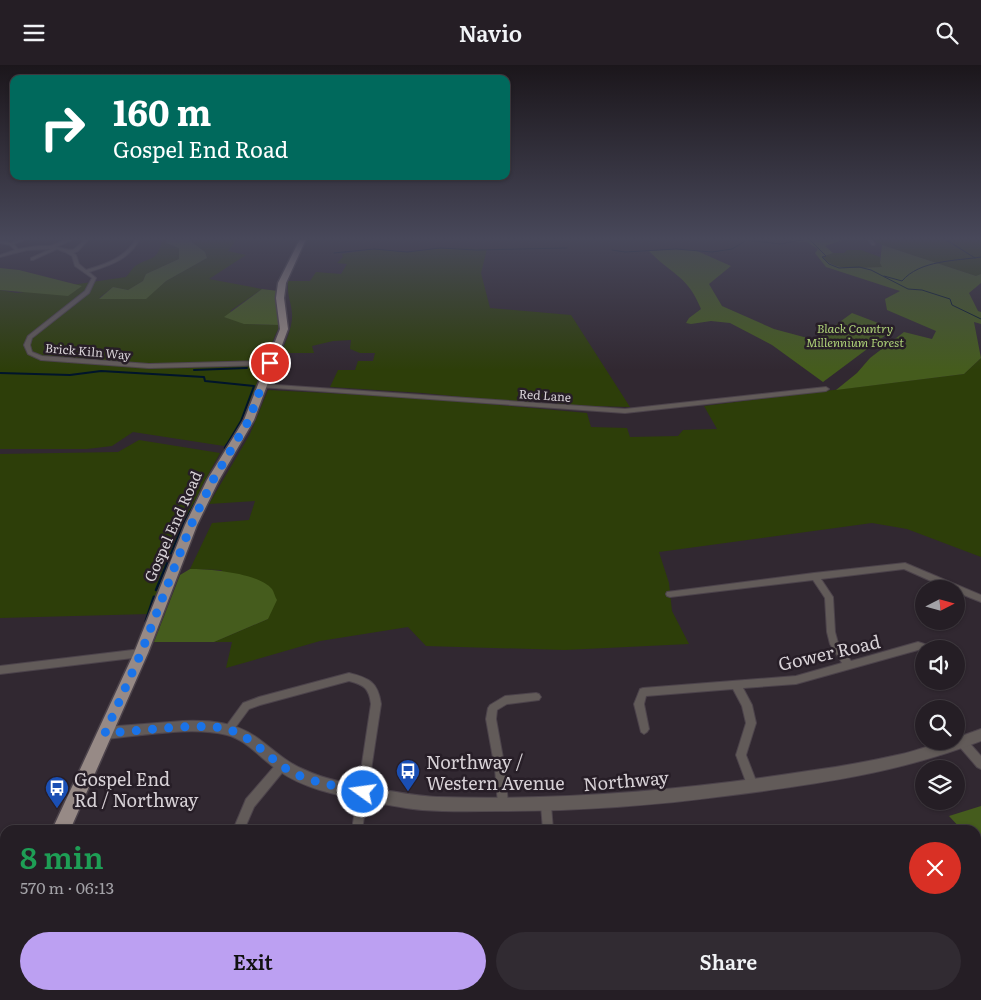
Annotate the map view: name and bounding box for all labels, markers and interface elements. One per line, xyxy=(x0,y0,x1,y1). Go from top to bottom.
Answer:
text: Navio xyxy=(459,16,522,49)
icon: menu xyxy=(20,19,48,47)
icon: search xyxy=(933,19,961,47)
text: 160 m xyxy=(113,85,211,137)
icon: right xyxy=(30,95,95,160)
text: Gospel End Road xyxy=(113,132,288,165)
park label: Black Country Millennium Forest xyxy=(806,319,904,351)
street label: Brick Kiln Way xyxy=(44,338,132,364)
pin xyxy=(249,342,291,384)
icon: arrive xyxy=(256,349,284,377)
street label: Red Lane xyxy=(518,384,572,406)
street label: Gospel End Road xyxy=(137,467,207,585)
north arrow xyxy=(915,580,965,630)
map controls xyxy=(915,580,965,810)
street label: Gower Road xyxy=(775,627,883,677)
button: sound xyxy=(915,640,965,690)
button: search xyxy=(915,700,965,750)
place label: Northway / Western Avenue xyxy=(426,748,565,796)
bus stop icon: Northway / Western Avenue xyxy=(395,758,421,792)
button: layers xyxy=(915,760,965,810)
street label: Northway xyxy=(582,763,671,797)
place label: Gospel End Rd / Northway xyxy=(74,765,199,813)
position arrow xyxy=(336,765,388,817)
bus stop icon: Gospel End Rd / Northway xyxy=(44,775,70,809)
text: 8 min xyxy=(20,834,104,878)
button: close xyxy=(909,842,961,894)
text: 570 m · 06:13 xyxy=(20,875,114,899)
button: Exit xyxy=(20,932,486,990)
button: Share xyxy=(496,932,961,990)

